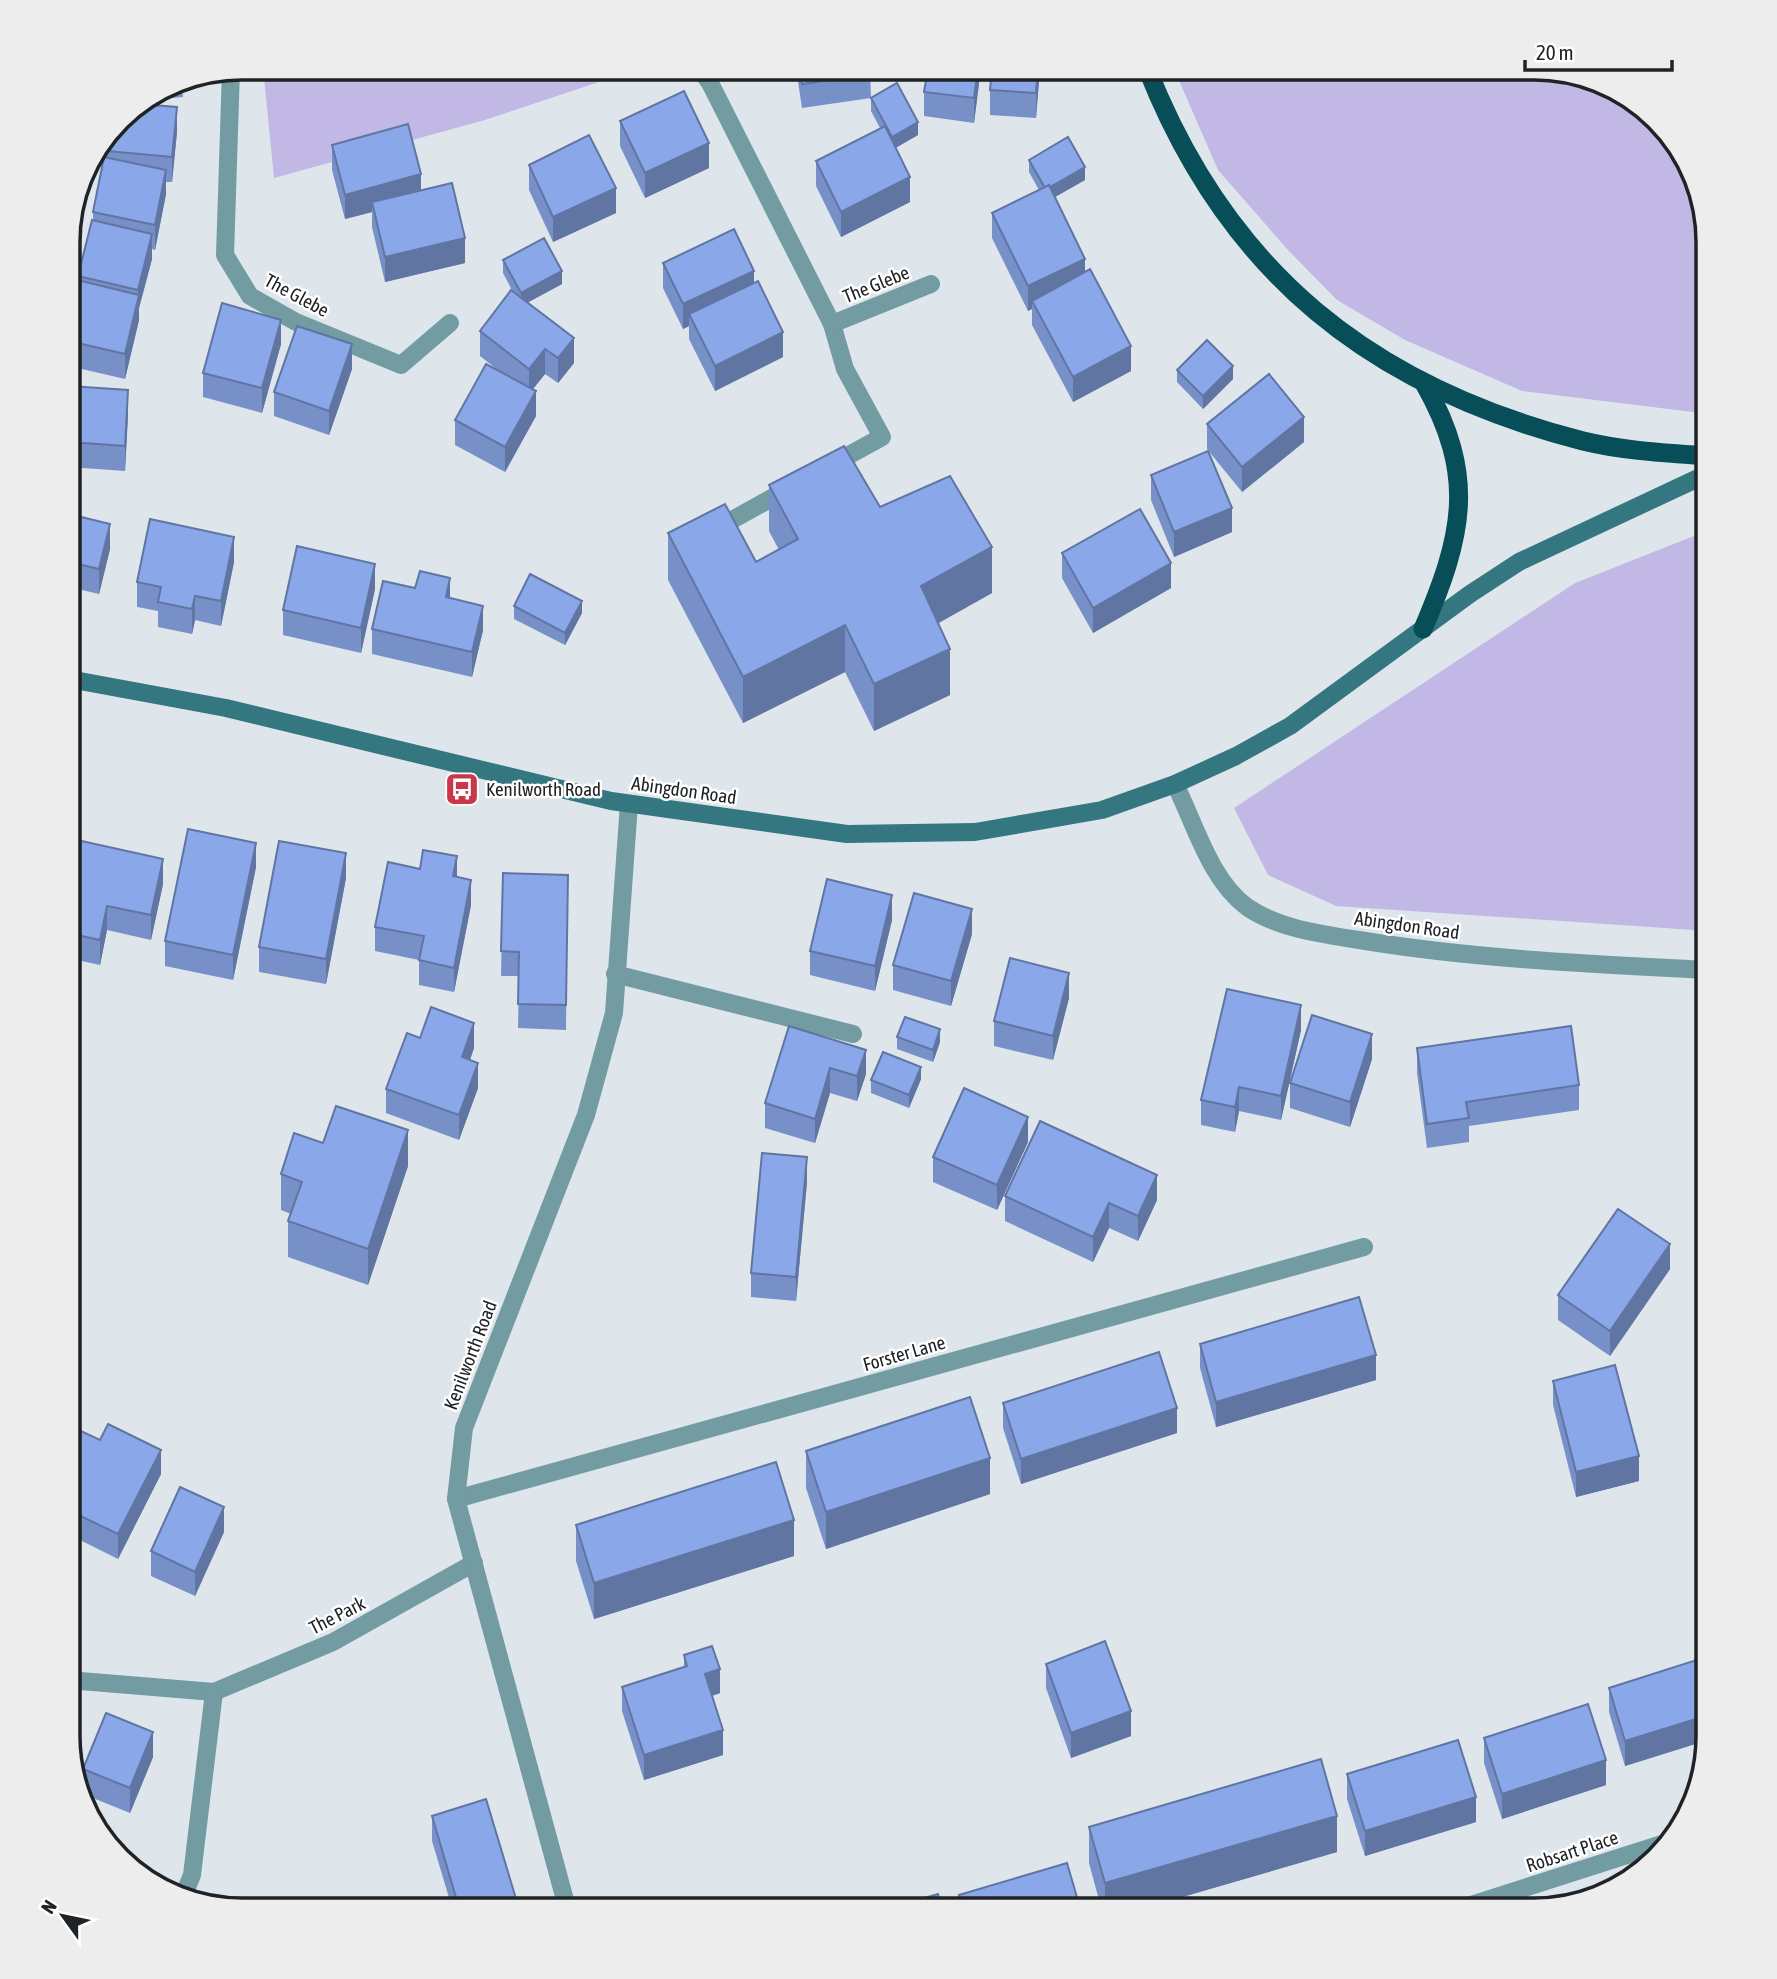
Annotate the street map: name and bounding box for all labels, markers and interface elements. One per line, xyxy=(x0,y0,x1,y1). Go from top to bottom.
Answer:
scale bar xyxy=(1525,28,1672,72)
text: 20 m xyxy=(1536,40,1574,64)
street label: The Glebe xyxy=(840,261,912,307)
street label: The Glebe xyxy=(261,269,333,321)
bus stop icon: Kenilworth Road xyxy=(443,770,481,808)
street label: Abingdon Road xyxy=(630,772,738,808)
place label: Kenilworth Road xyxy=(486,778,601,800)
street label: Abingdon Road xyxy=(1353,907,1461,943)
street label: Kenilworth Road xyxy=(439,1297,501,1413)
street label: Forster Lane xyxy=(860,1331,948,1375)
street label: The Park xyxy=(305,1591,369,1638)
street label: Robsart Place xyxy=(1523,1826,1621,1876)
north arrow xyxy=(28,1881,98,1951)
text: N xyxy=(36,1896,61,1917)

